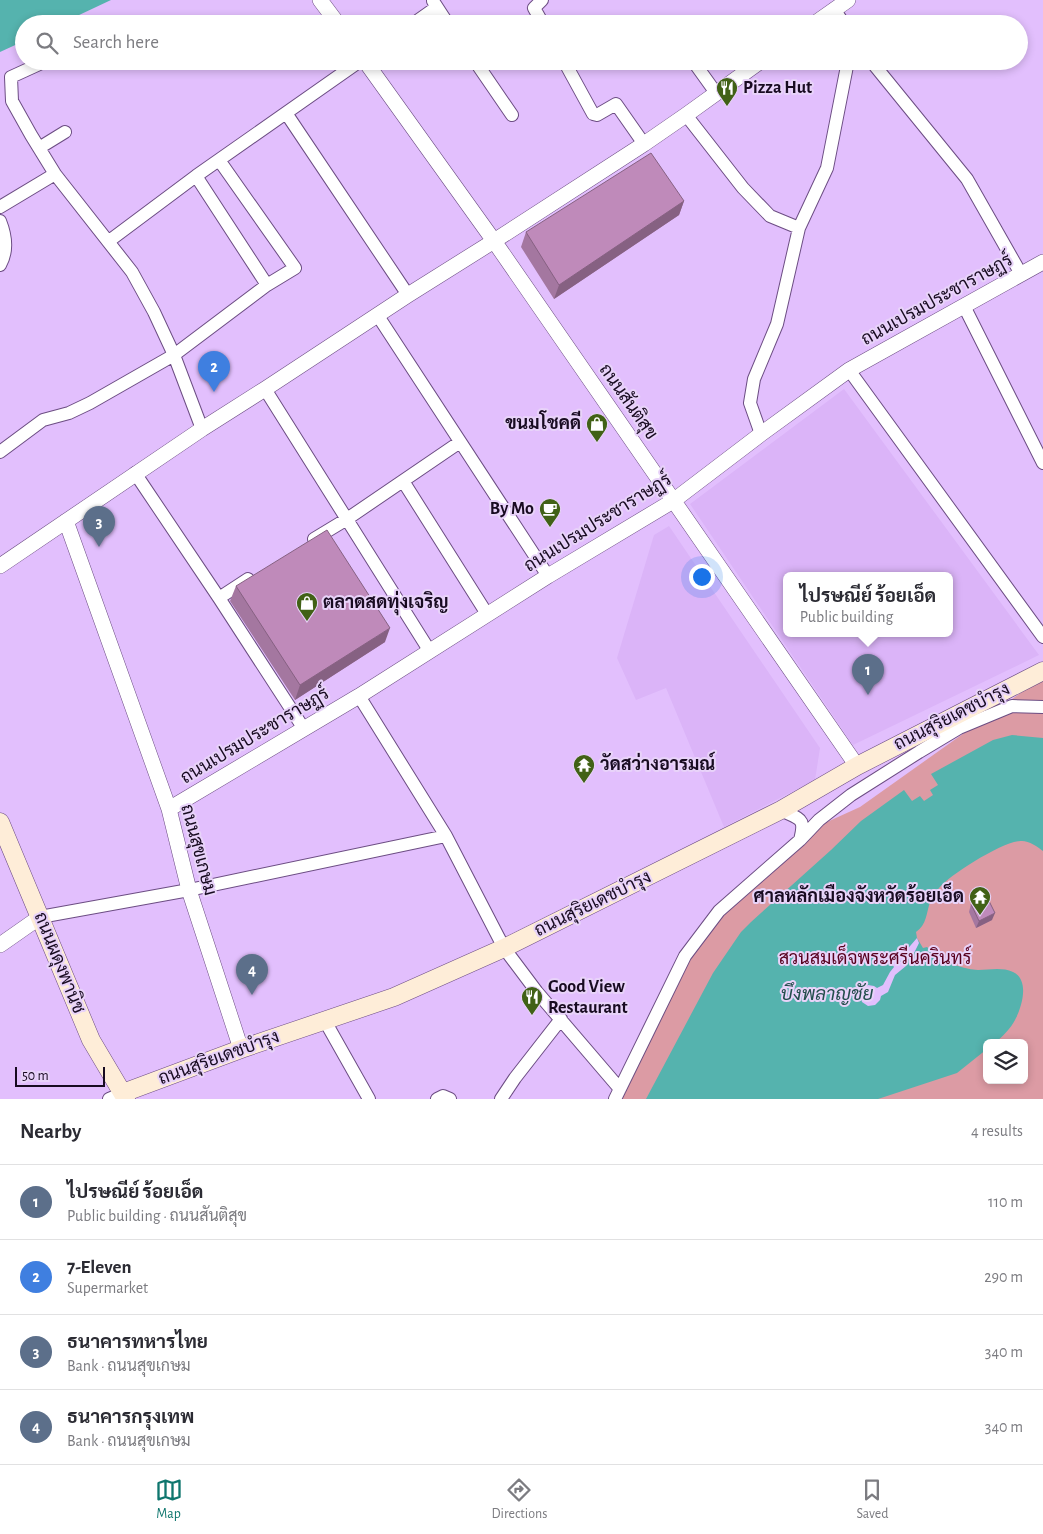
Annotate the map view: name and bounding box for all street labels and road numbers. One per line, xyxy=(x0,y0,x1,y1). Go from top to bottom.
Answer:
street label: ถนนเปรมประชาราษฏร์ xyxy=(856,246,1017,351)
street label: ถนนสันติสุข xyxy=(594,359,663,444)
street label: ถนนเปรมประชาราษฏร์ xyxy=(519,466,676,577)
street label: ถนนสุริยเดชบำรุง xyxy=(890,677,1014,756)
street label: ถนนเปรมประชาราษฏร์ xyxy=(175,680,334,789)
street label: ถนนสุขเกษม xyxy=(175,802,219,898)
street label: ถนนสุริยเดชบำรุง xyxy=(531,865,655,942)
street label: ถนนผดุงพานิช xyxy=(29,909,90,1017)
street label: ถนนสุริยเดชบำรุง xyxy=(155,1025,283,1090)

